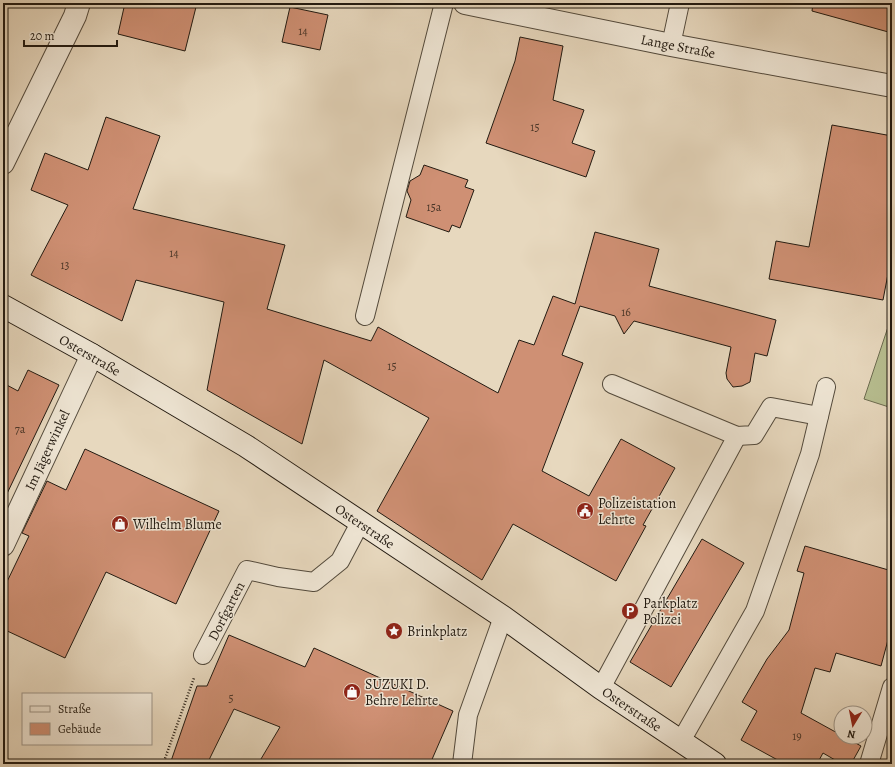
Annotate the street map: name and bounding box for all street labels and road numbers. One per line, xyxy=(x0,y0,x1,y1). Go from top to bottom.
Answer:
street label: Lange Straße xyxy=(639,30,717,63)
street label: Osterstraße xyxy=(56,330,124,381)
street label: Im Jägerwinkel xyxy=(21,406,75,494)
street label: Osterstraße xyxy=(331,499,398,553)
street label: Dorfgarten xyxy=(203,578,250,644)
street label: Osterstraße xyxy=(598,682,665,736)

